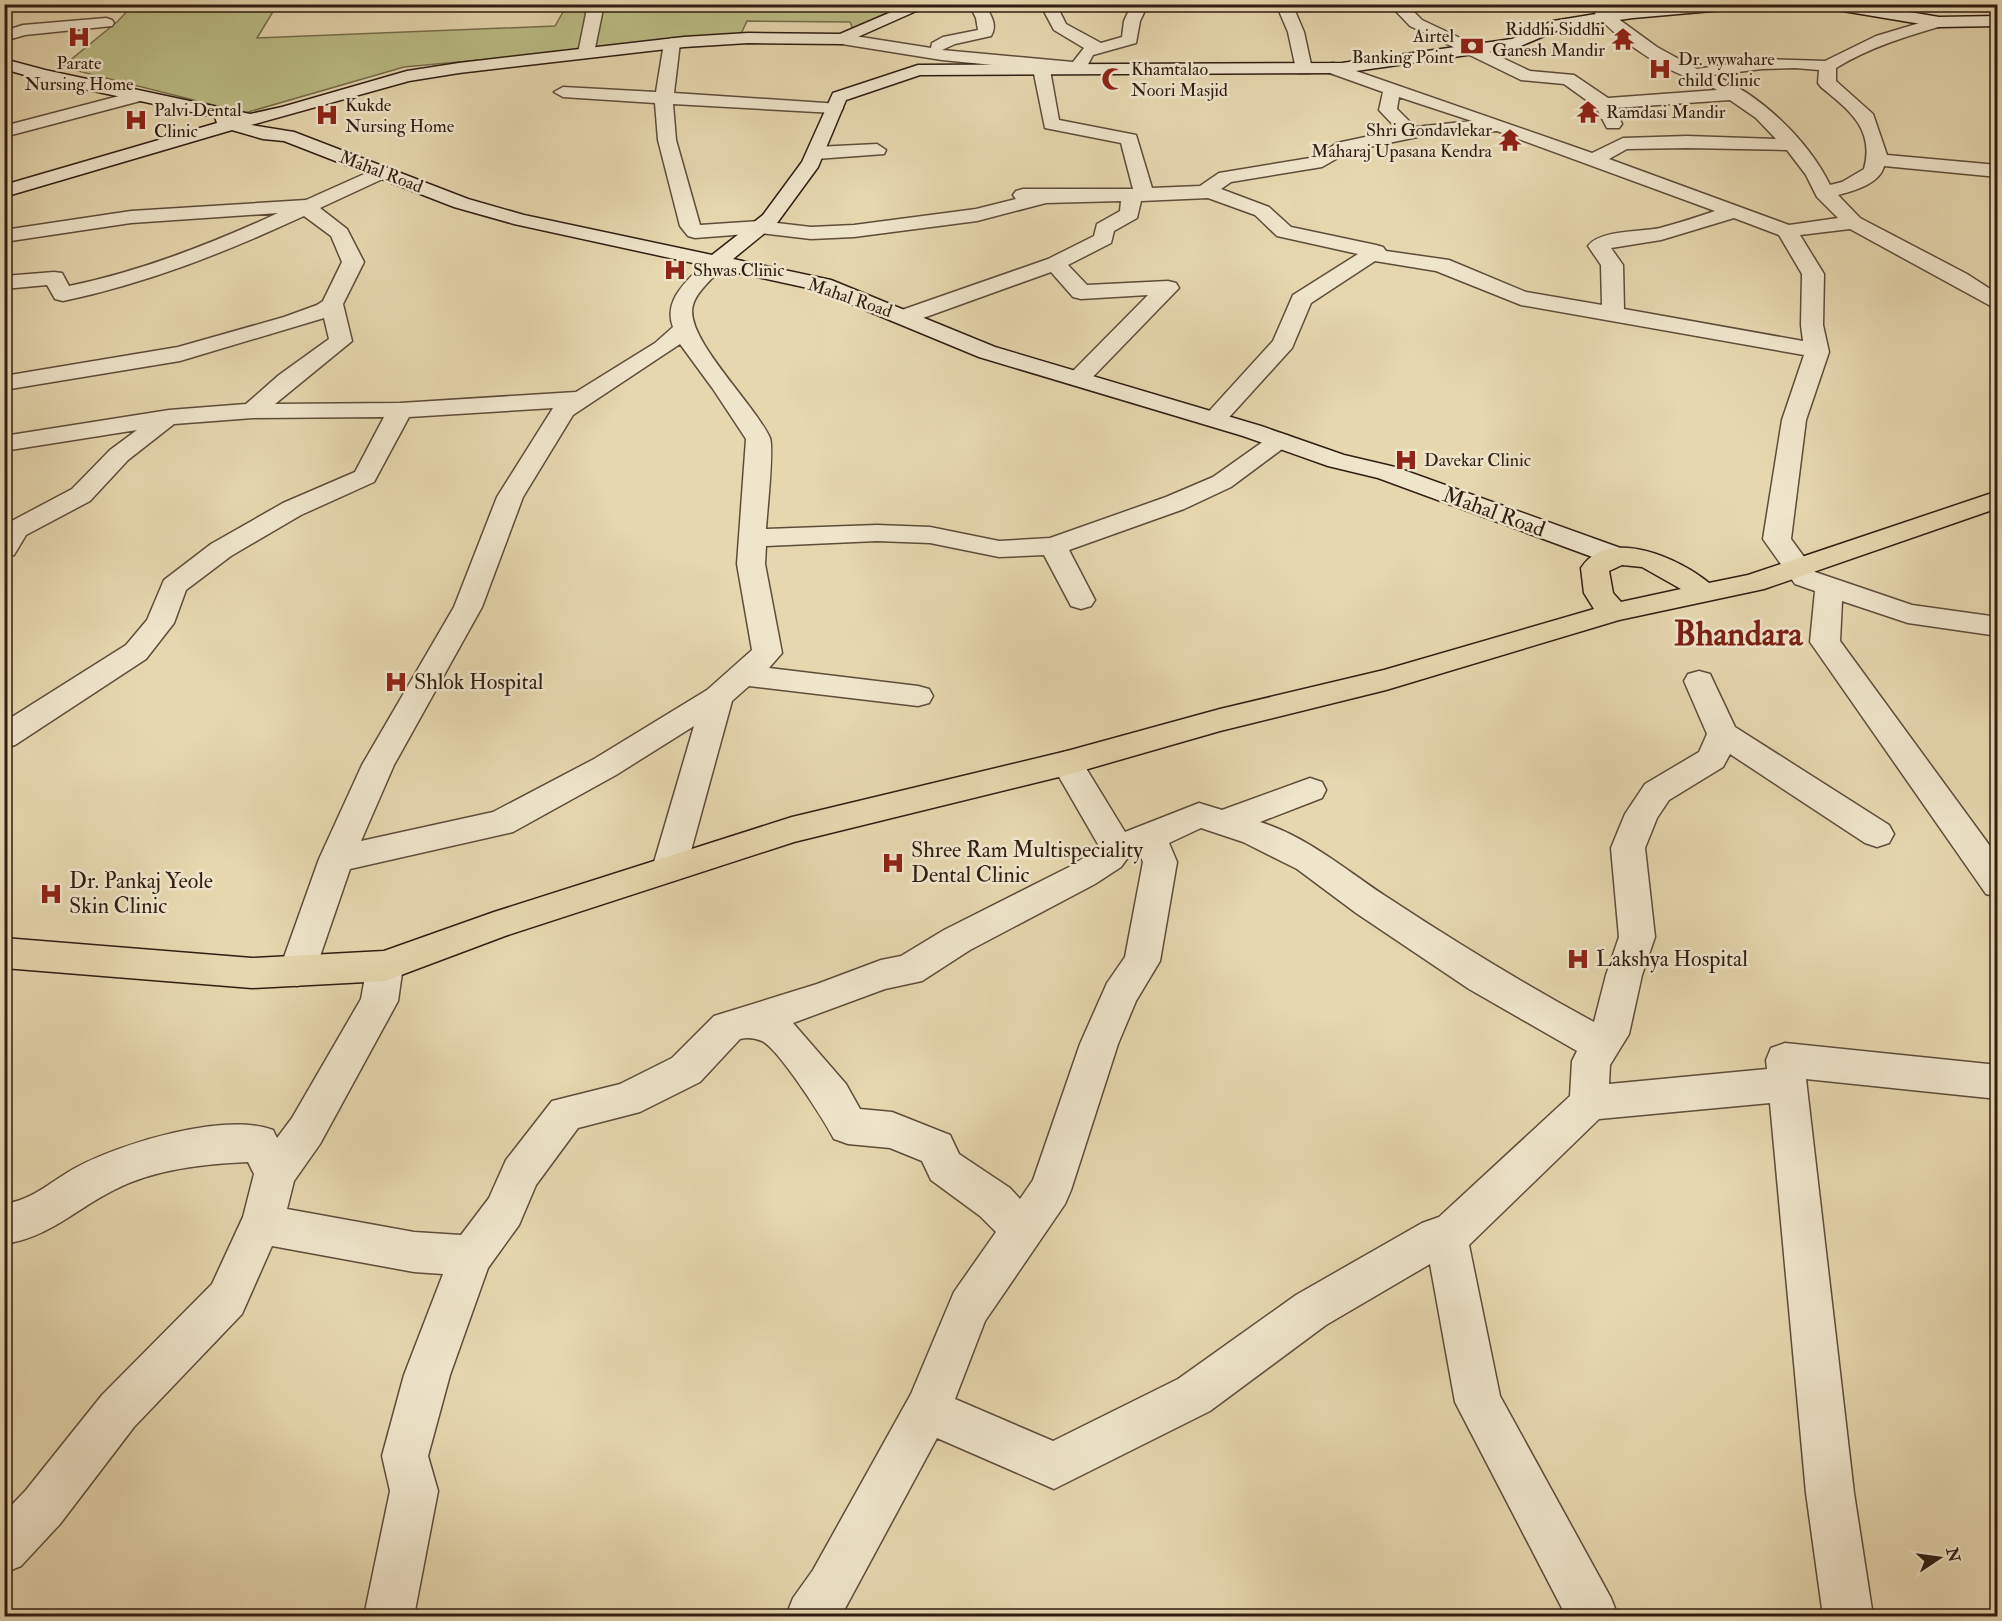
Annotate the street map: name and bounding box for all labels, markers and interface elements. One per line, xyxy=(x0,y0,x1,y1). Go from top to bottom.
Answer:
place label: Riddhi Siddhi Ganesh Mandir xyxy=(1492,18,1605,62)
hospital icon: Parate Nursing Home xyxy=(66,24,92,50)
place label: Airtel Banking Point xyxy=(1352,25,1454,69)
temple icon: Riddhi Siddhi Ganesh Mandir xyxy=(1610,26,1636,52)
bank icon: Airtel Banking Point xyxy=(1459,33,1485,59)
place label: Dr. wywahare child Clinic xyxy=(1678,48,1775,92)
place label: Parate Nursing Home xyxy=(24,52,134,96)
hospital icon: Dr. wywahare child Clinic xyxy=(1647,56,1673,82)
place label: Khamtalao Noori Masjid xyxy=(1131,58,1228,102)
mosque icon: Khamtalao Noori Masjid xyxy=(1100,66,1126,92)
place label: Kukde Nursing Home xyxy=(345,94,455,138)
place label: Palvi Dental Clinic xyxy=(154,99,242,143)
temple icon: Ramdasi Mandir xyxy=(1575,99,1601,125)
place label: Ramdasi Mandir xyxy=(1606,101,1726,124)
hospital icon: Kukde Nursing Home xyxy=(314,102,340,128)
hospital icon: Palvi Dental Clinic xyxy=(123,107,149,133)
place label: Shri Gondavlekar Maharaj Upasana Kendra xyxy=(1311,119,1493,163)
temple icon: Shri Gondavlekar Maharaj Upasana Kendra xyxy=(1497,127,1523,153)
street label: Mahal Road xyxy=(336,146,426,198)
hospital icon: Shwas Clinic xyxy=(662,257,688,283)
place label: Shwas Clinic xyxy=(693,259,784,282)
street label: Mahal Road xyxy=(805,273,895,323)
hospital icon: Davekar Clinic xyxy=(1393,447,1419,473)
place label: Davekar Clinic xyxy=(1424,449,1531,472)
street label: Mahal Road xyxy=(1439,481,1549,544)
district label: Bhandara xyxy=(1674,613,1803,656)
place label: Shlok Hospital xyxy=(414,668,544,697)
hospital icon: Shlok Hospital xyxy=(383,669,409,695)
place label: Shree Ram Multispeciality Dental Clinic xyxy=(911,836,1143,889)
hospital icon: Shree Ram Multispeciality Dental Clinic xyxy=(880,850,906,876)
place label: Dr. Pankaj Yeole Skin Clinic xyxy=(69,867,213,920)
hospital icon: Dr. Pankaj Yeole Skin Clinic xyxy=(38,881,64,907)
place label: Lakshya Hospital xyxy=(1596,945,1748,974)
hospital icon: Lakshya Hospital xyxy=(1565,946,1591,972)
north arrow xyxy=(1909,1528,1969,1588)
text: N xyxy=(1941,1545,1964,1565)

